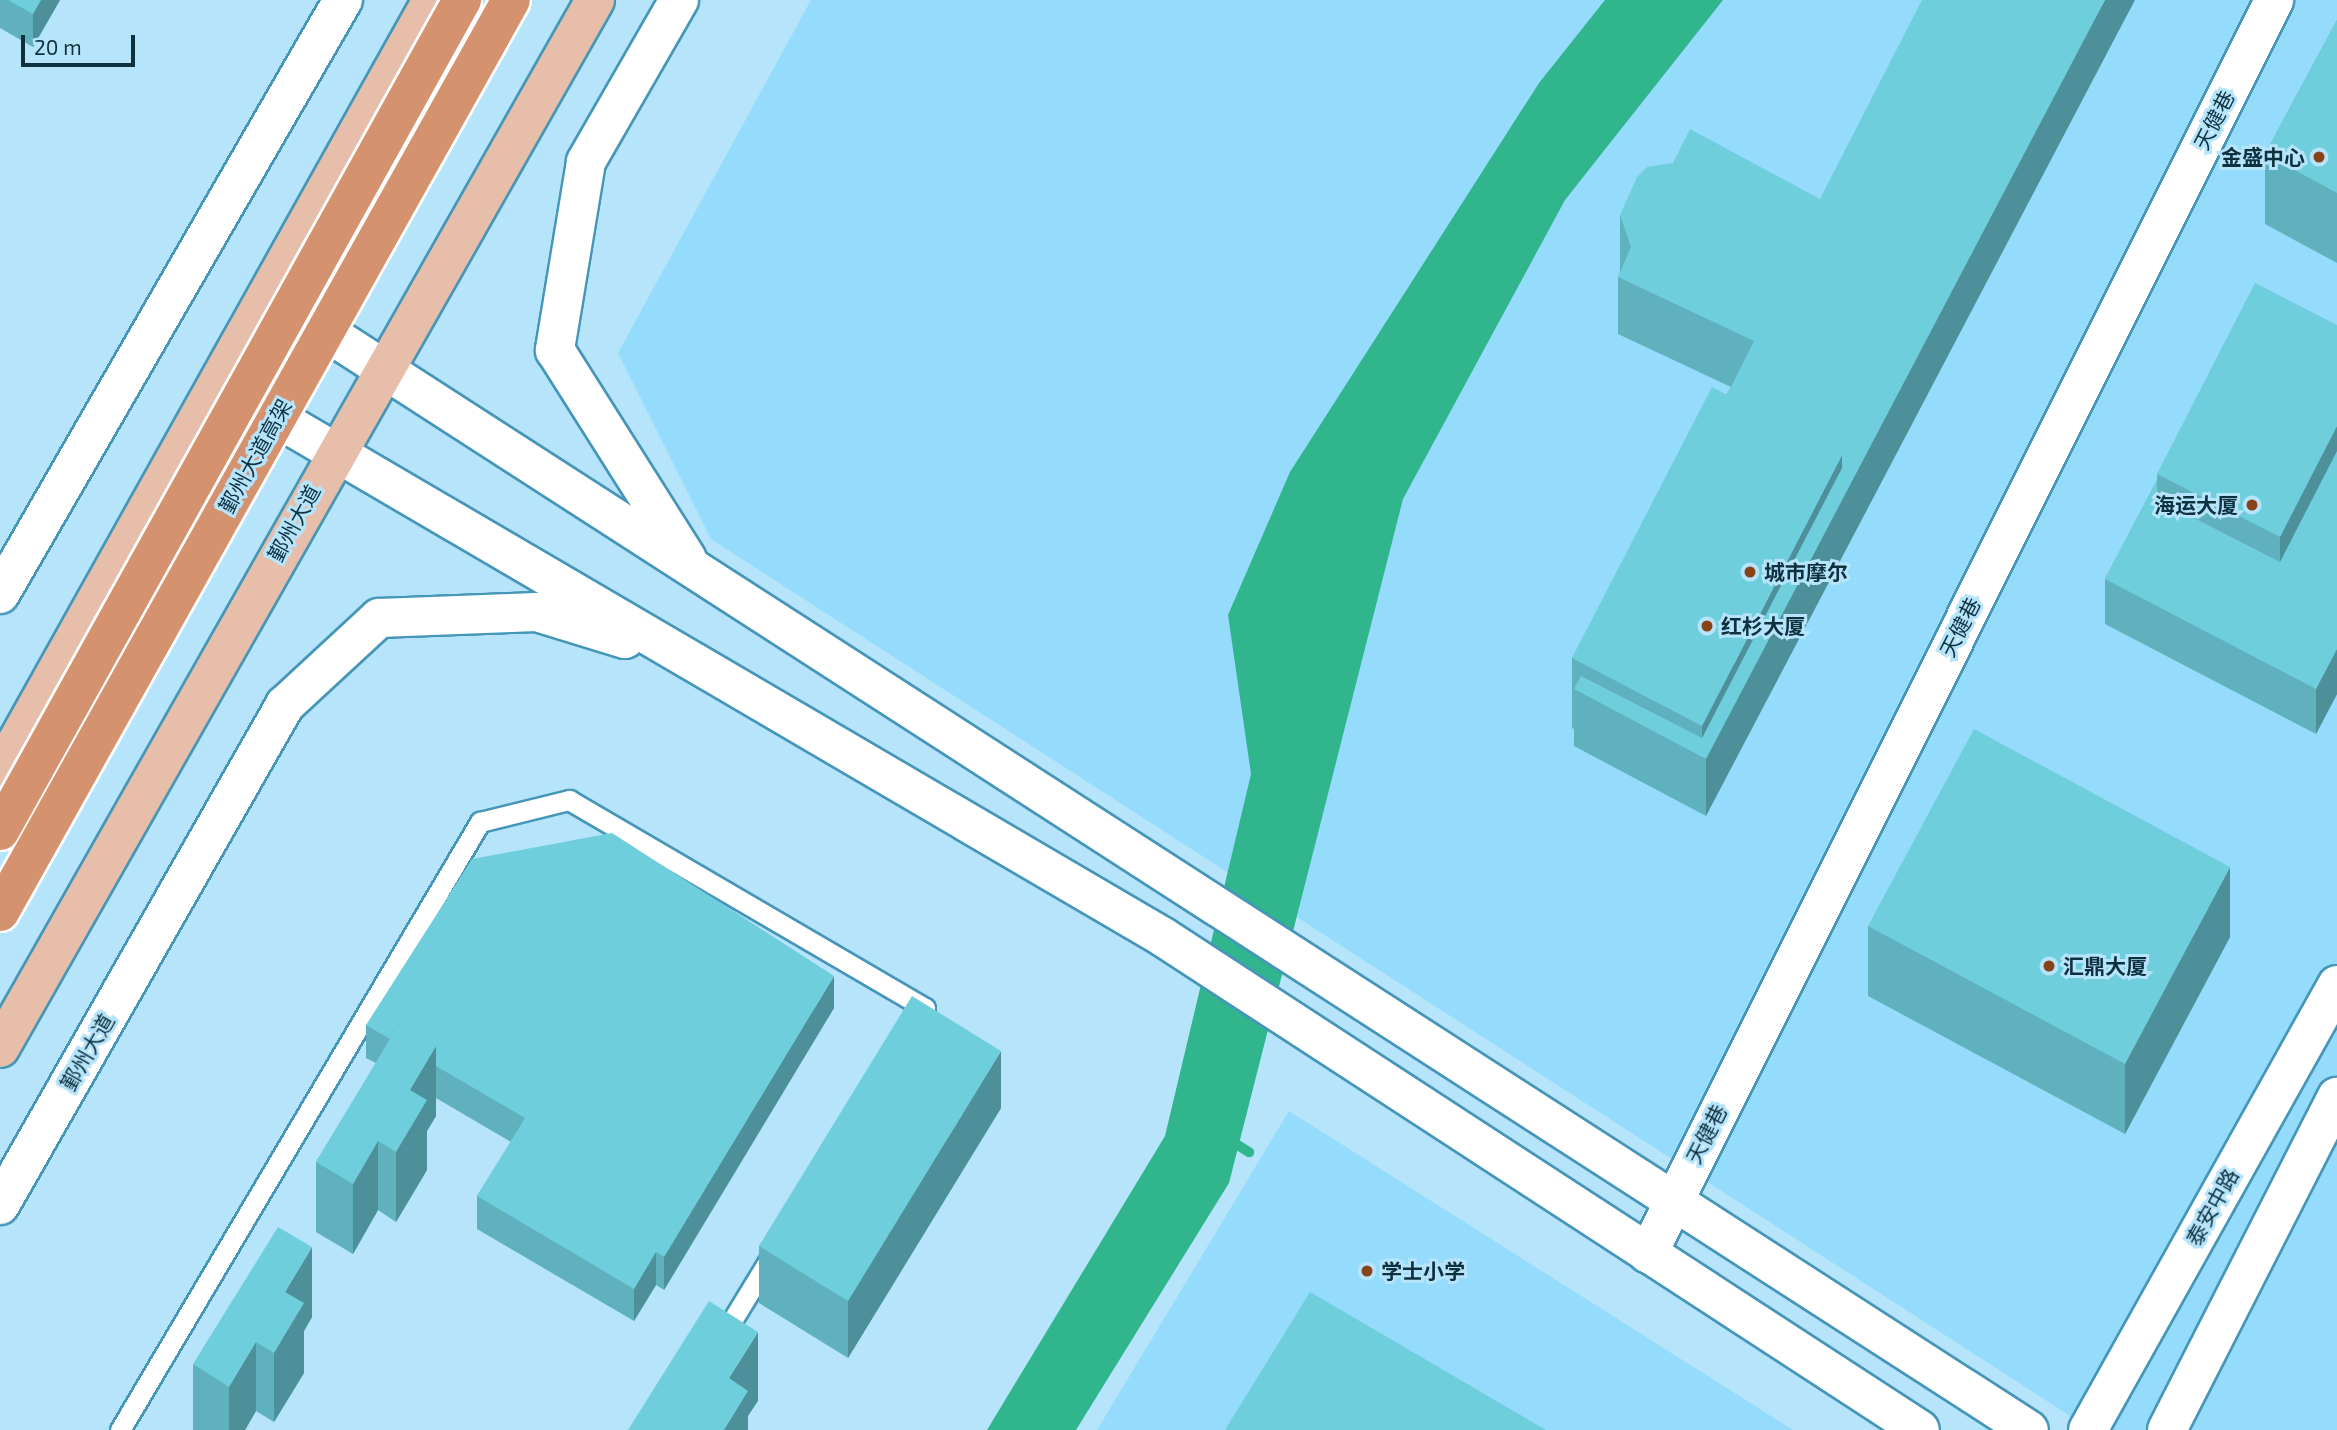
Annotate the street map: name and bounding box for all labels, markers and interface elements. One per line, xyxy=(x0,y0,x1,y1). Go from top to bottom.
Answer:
scale bar xyxy=(24,21,138,65)
text: 20 m xyxy=(34,34,82,59)
street label: 天健巷 xyxy=(2188,86,2240,154)
place label: 金盛中心 xyxy=(2221,144,2305,170)
marker: 金盛中心 xyxy=(2311,149,2327,165)
street label: 鄞州大道高架 xyxy=(213,395,297,517)
street label: 鄞州大道 xyxy=(263,480,325,566)
place label: 海运大厦 xyxy=(2154,492,2238,518)
marker: 海运大厦 xyxy=(2244,497,2260,513)
place label: 城市摩尔 xyxy=(1764,559,1848,585)
marker: 城市摩尔 xyxy=(1742,564,1758,580)
street label: 天健巷 xyxy=(1934,593,1986,661)
place label: 红杉大厦 xyxy=(1721,613,1805,639)
marker: 红杉大厦 xyxy=(1699,618,1715,634)
place label: 汇鼎大厦 xyxy=(2063,953,2147,979)
marker: 汇鼎大厦 xyxy=(2041,958,2057,974)
street label: 鄞州大道 xyxy=(55,1009,119,1095)
street label: 天健巷 xyxy=(1680,1100,1732,1168)
street label: 泰安中路 xyxy=(2181,1164,2243,1250)
place label: 学士小学 xyxy=(1381,1258,1465,1284)
marker: 学士小学 xyxy=(1359,1263,1375,1279)

